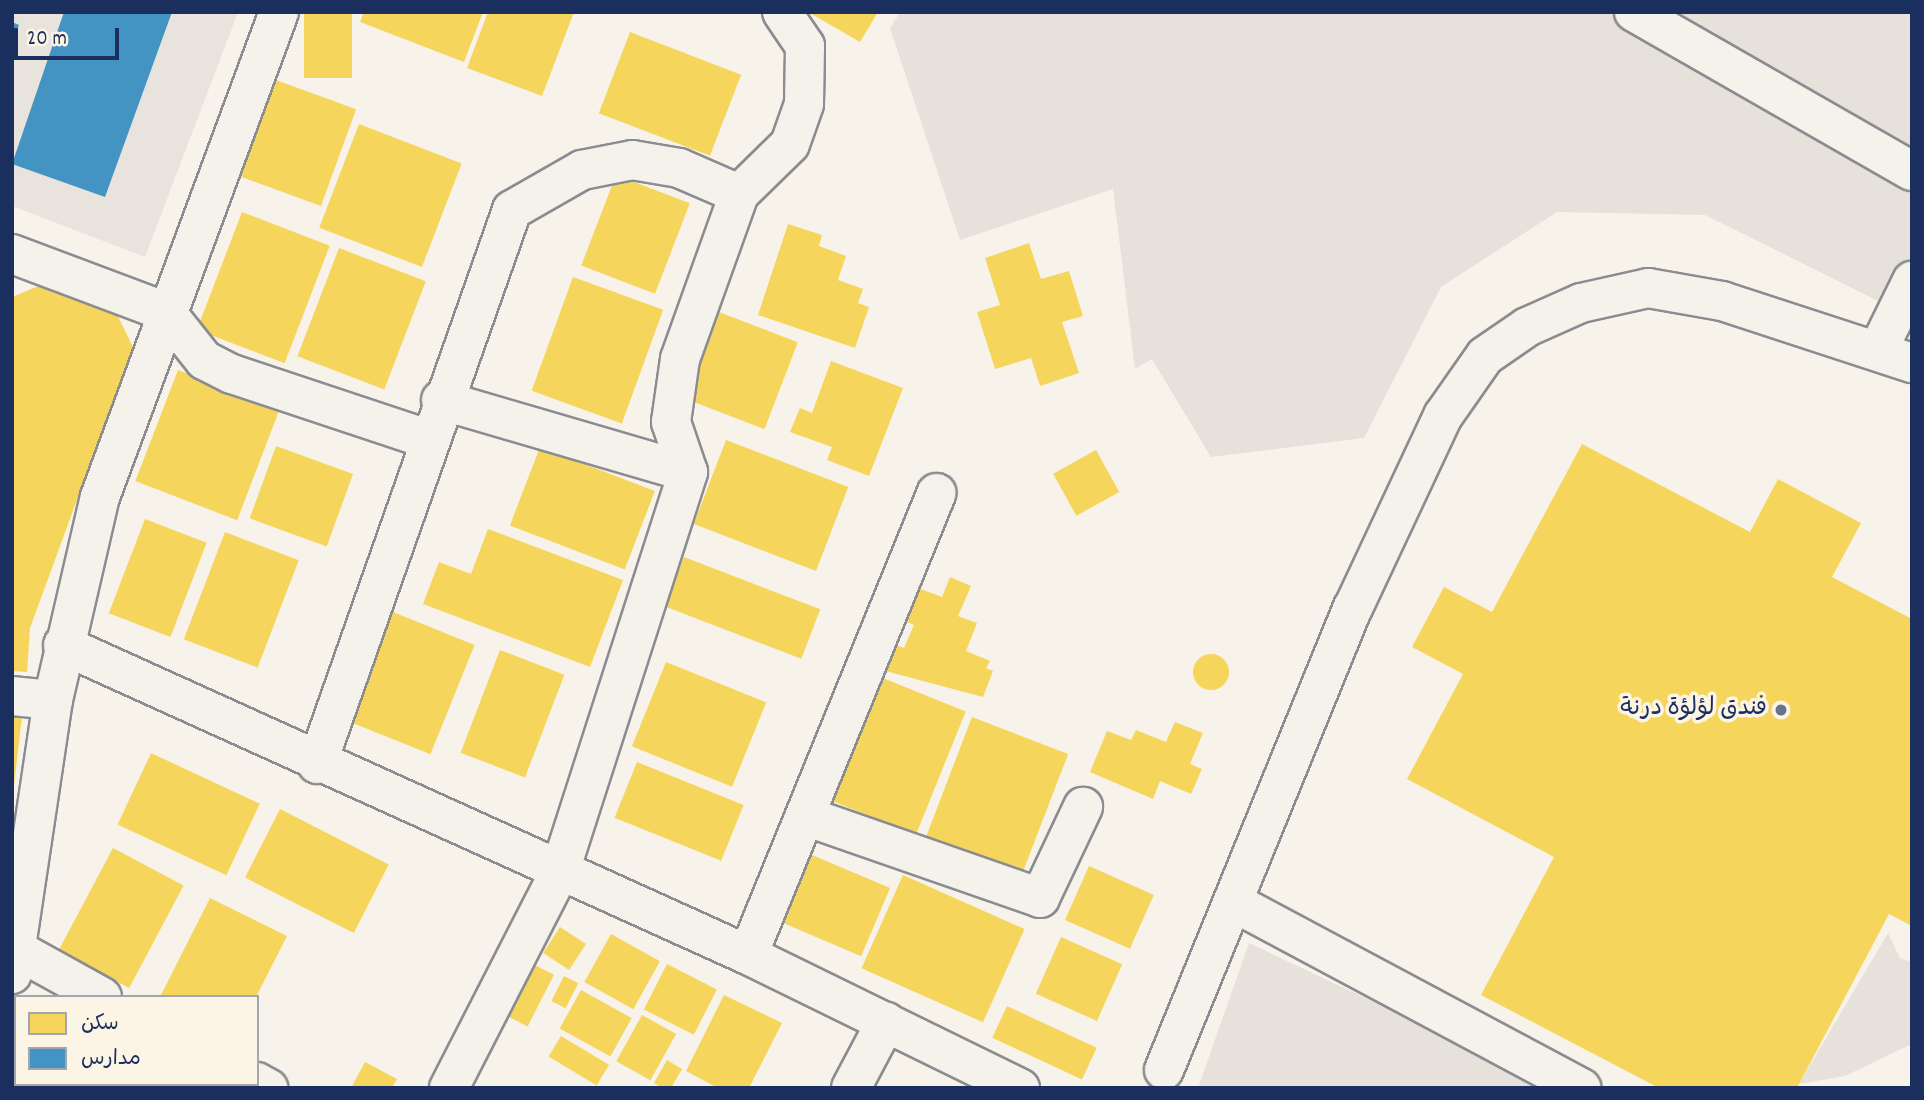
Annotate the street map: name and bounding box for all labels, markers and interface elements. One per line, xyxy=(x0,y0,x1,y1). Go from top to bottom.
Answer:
scale bar xyxy=(18,14,122,58)
text: 20 m xyxy=(27,25,67,55)
place label: فندق لؤلؤة درنة xyxy=(1620,696,1767,724)
marker: فندق لؤلؤة درنة xyxy=(1773,702,1789,718)
legend xyxy=(14,995,259,1086)
text: سكن xyxy=(81,1010,119,1040)
text: مدارس xyxy=(81,1045,141,1075)

